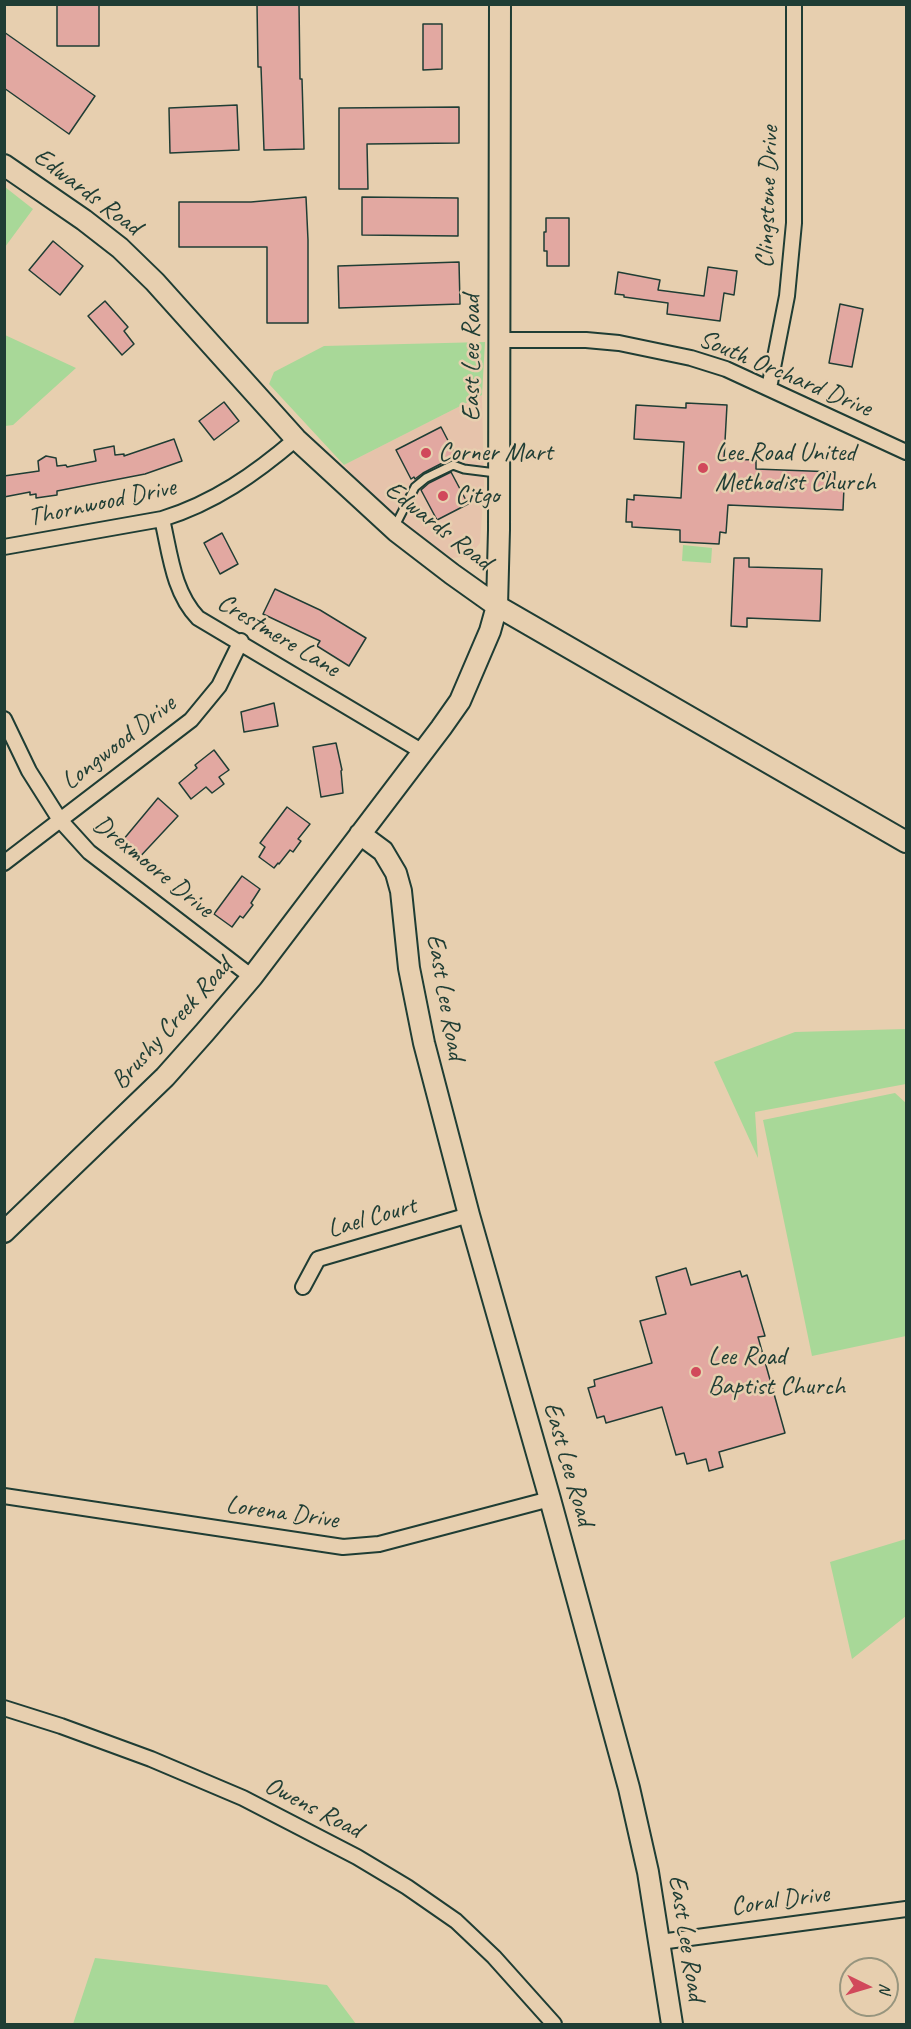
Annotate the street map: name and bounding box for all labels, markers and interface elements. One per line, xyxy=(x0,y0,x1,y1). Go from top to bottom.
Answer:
street label: Clingstone Drive xyxy=(750,125,786,269)
street label: Edwards Road xyxy=(27,141,147,243)
street label: East Lee Road xyxy=(456,295,488,421)
street label: South Orchard Drive xyxy=(694,323,876,425)
place label: Corner Mart xyxy=(438,437,553,469)
place label: Lee Road United Methodist Church xyxy=(715,437,876,498)
marker: Corner Mart xyxy=(419,446,433,460)
marker: Lee Road United Methodist Church xyxy=(696,461,710,475)
street label: Thornwood Drive xyxy=(26,472,178,534)
street label: Edwards Road xyxy=(378,475,498,577)
place label: Citgo xyxy=(455,480,499,512)
marker: Citgo xyxy=(436,489,450,503)
street label: Crestmere Lane xyxy=(211,587,345,685)
street label: Longwood Drive xyxy=(56,689,182,797)
street label: Drexmoore Drive xyxy=(87,809,219,925)
street label: East Lee Road xyxy=(419,932,471,1062)
street label: Brushy Creek Road xyxy=(105,952,239,1096)
street label: Lael Court xyxy=(324,1191,420,1245)
place label: Lee Road Baptist Church xyxy=(708,1341,845,1402)
marker: Lee Road Baptist Church xyxy=(689,1365,703,1379)
street label: East Lee Road xyxy=(536,1399,600,1529)
street label: Lorena Drive xyxy=(224,1490,340,1536)
street label: Owens Road xyxy=(259,1770,367,1846)
street label: East Lee Road xyxy=(661,1873,711,2003)
street label: Coral Drive xyxy=(729,1879,831,1923)
north arrow xyxy=(839,1957,899,2017)
text: N xyxy=(875,1983,895,1994)

